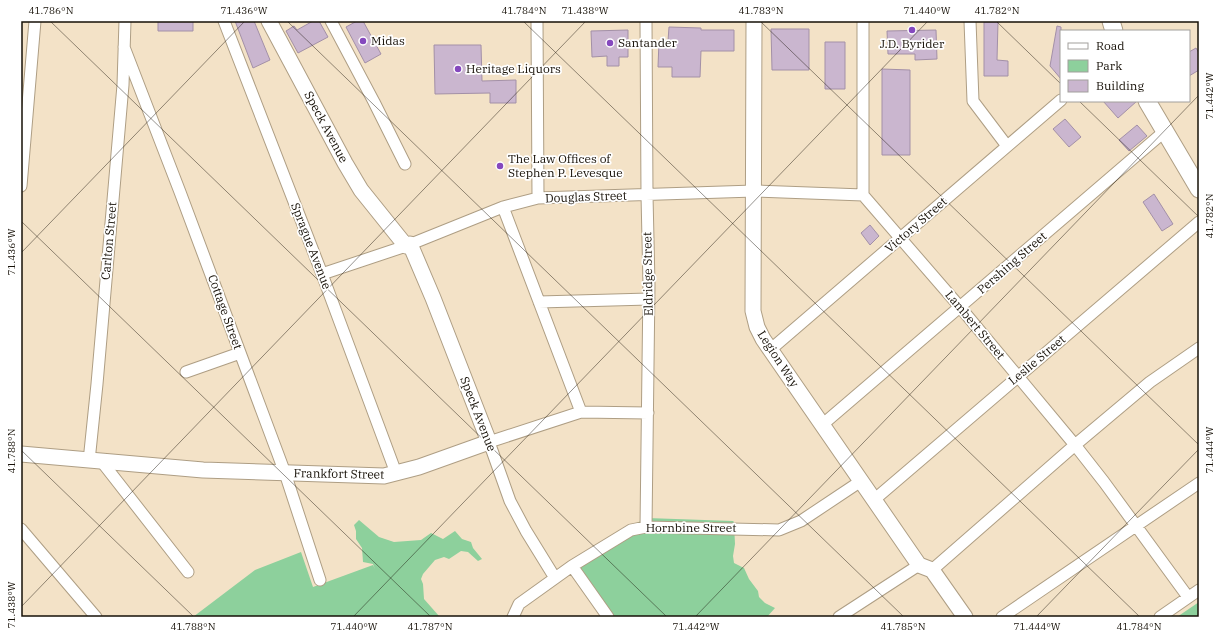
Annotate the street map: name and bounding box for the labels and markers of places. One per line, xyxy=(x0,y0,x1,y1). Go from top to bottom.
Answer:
marker: J.D. Byrider xyxy=(907,25,917,35)
place label: Midas xyxy=(371,33,405,48)
place label: Santander xyxy=(618,35,677,50)
marker: Midas xyxy=(358,36,368,46)
place label: J.D. Byrider xyxy=(880,36,945,51)
marker: Santander xyxy=(605,38,615,48)
place label: Heritage Liquors xyxy=(466,61,561,76)
marker: Heritage Liquors xyxy=(453,64,463,74)
place label: The Law Offices of Stephen P. Levesque xyxy=(508,151,623,180)
marker: The Law Offices of Stephen P. Levesque xyxy=(495,161,505,171)

